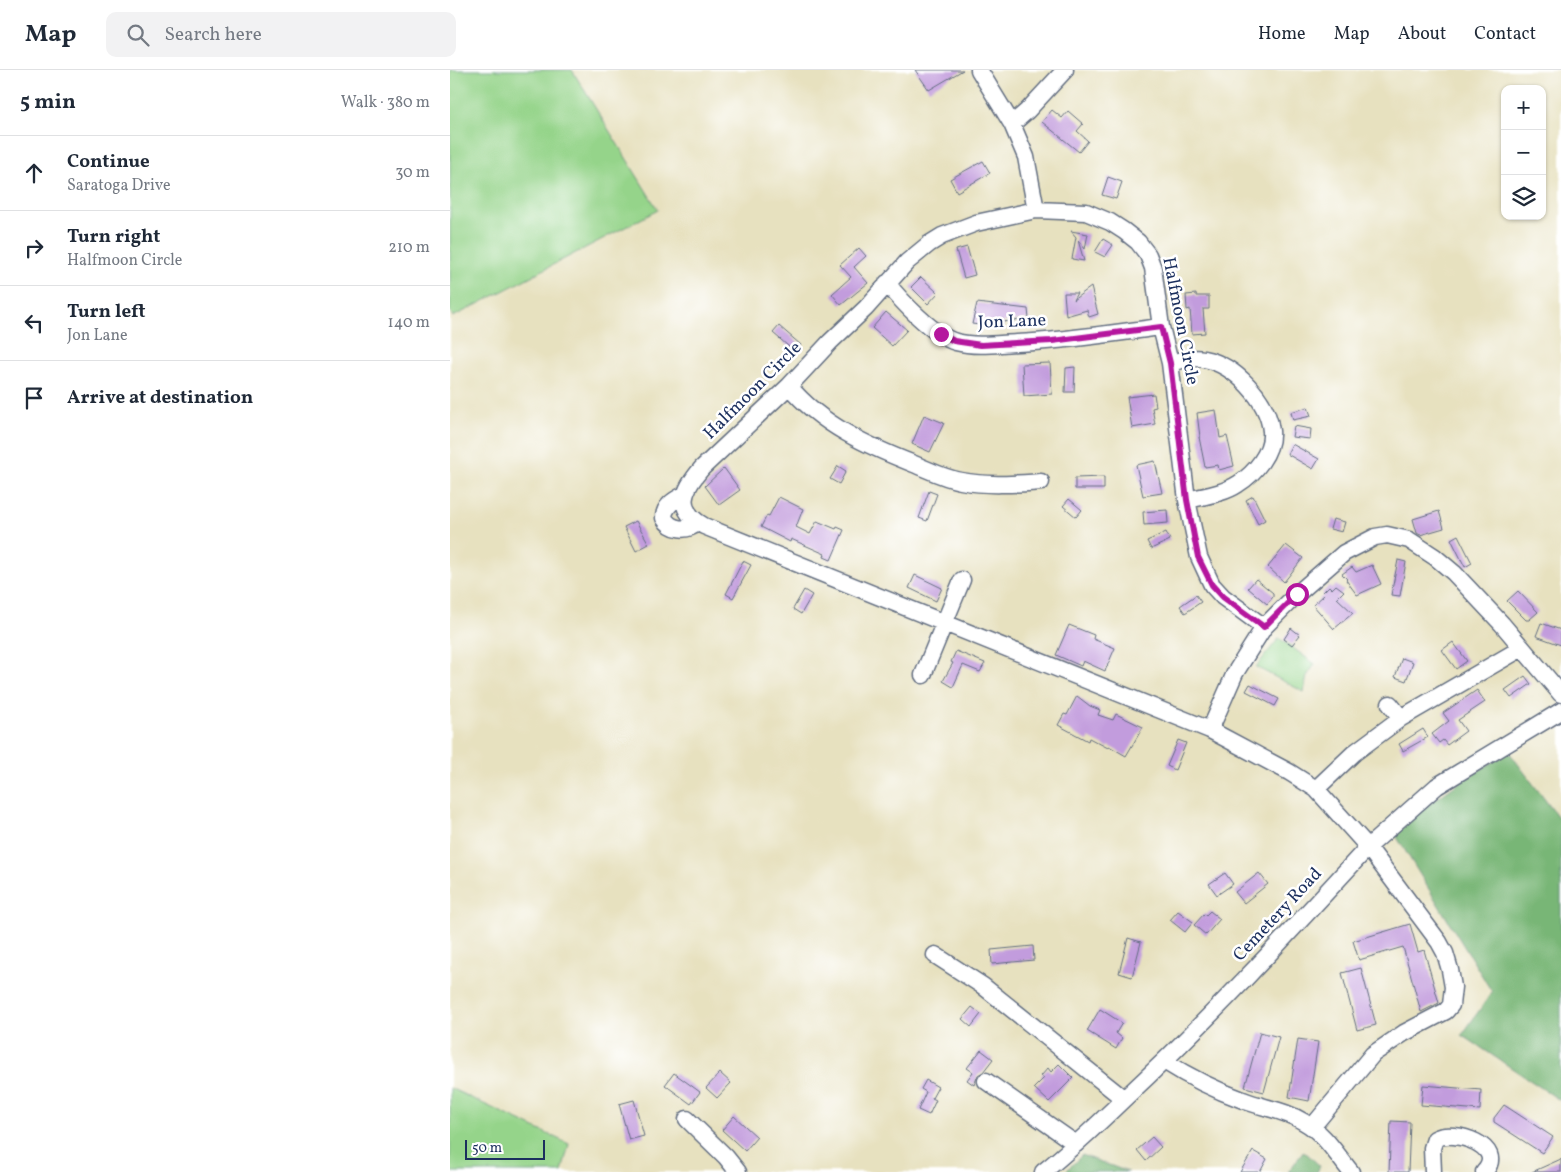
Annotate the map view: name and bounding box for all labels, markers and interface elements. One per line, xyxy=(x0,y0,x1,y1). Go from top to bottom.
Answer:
search box xyxy=(106,12,456,57)
text: Map xyxy=(25,18,76,52)
icon: search xyxy=(124,21,152,49)
text: Search here xyxy=(164,22,262,48)
text: Home xyxy=(1258,22,1306,47)
text: Map xyxy=(1334,22,1370,47)
text: About xyxy=(1398,22,1446,47)
text: Contact xyxy=(1474,22,1536,47)
map controls xyxy=(1501,85,1546,220)
button: + xyxy=(1501,85,1546,130)
text: 5 min xyxy=(20,88,76,117)
text: Walk · 380 m xyxy=(341,92,430,114)
button: − xyxy=(1501,130,1546,175)
text: Continue xyxy=(67,149,150,175)
icon: ahead xyxy=(20,159,48,187)
text: 30 m xyxy=(395,162,430,184)
text: Saratoga Drive xyxy=(67,175,171,197)
button: layers xyxy=(1501,175,1546,220)
text: Turn right xyxy=(67,224,160,250)
icon: right xyxy=(20,234,48,262)
text: 210 m xyxy=(388,237,430,259)
text: Halfmoon Circle xyxy=(67,250,182,272)
street label: Halfmoon Circle xyxy=(1155,255,1205,387)
text: Turn left xyxy=(67,299,146,325)
street label: Jon Lane xyxy=(977,308,1047,336)
icon: left xyxy=(20,309,48,337)
text: 140 m xyxy=(388,312,430,334)
route end xyxy=(930,323,953,346)
text: Jon Lane xyxy=(67,325,128,347)
street label: Halfmoon Circle xyxy=(698,336,808,446)
icon: arrive xyxy=(20,384,48,412)
text: Arrive at destination xyxy=(67,385,253,411)
route start xyxy=(1286,583,1309,606)
street label: Cemetery Road xyxy=(1228,862,1328,968)
scale bar xyxy=(465,1137,545,1160)
text: 50 m xyxy=(472,1139,502,1158)

